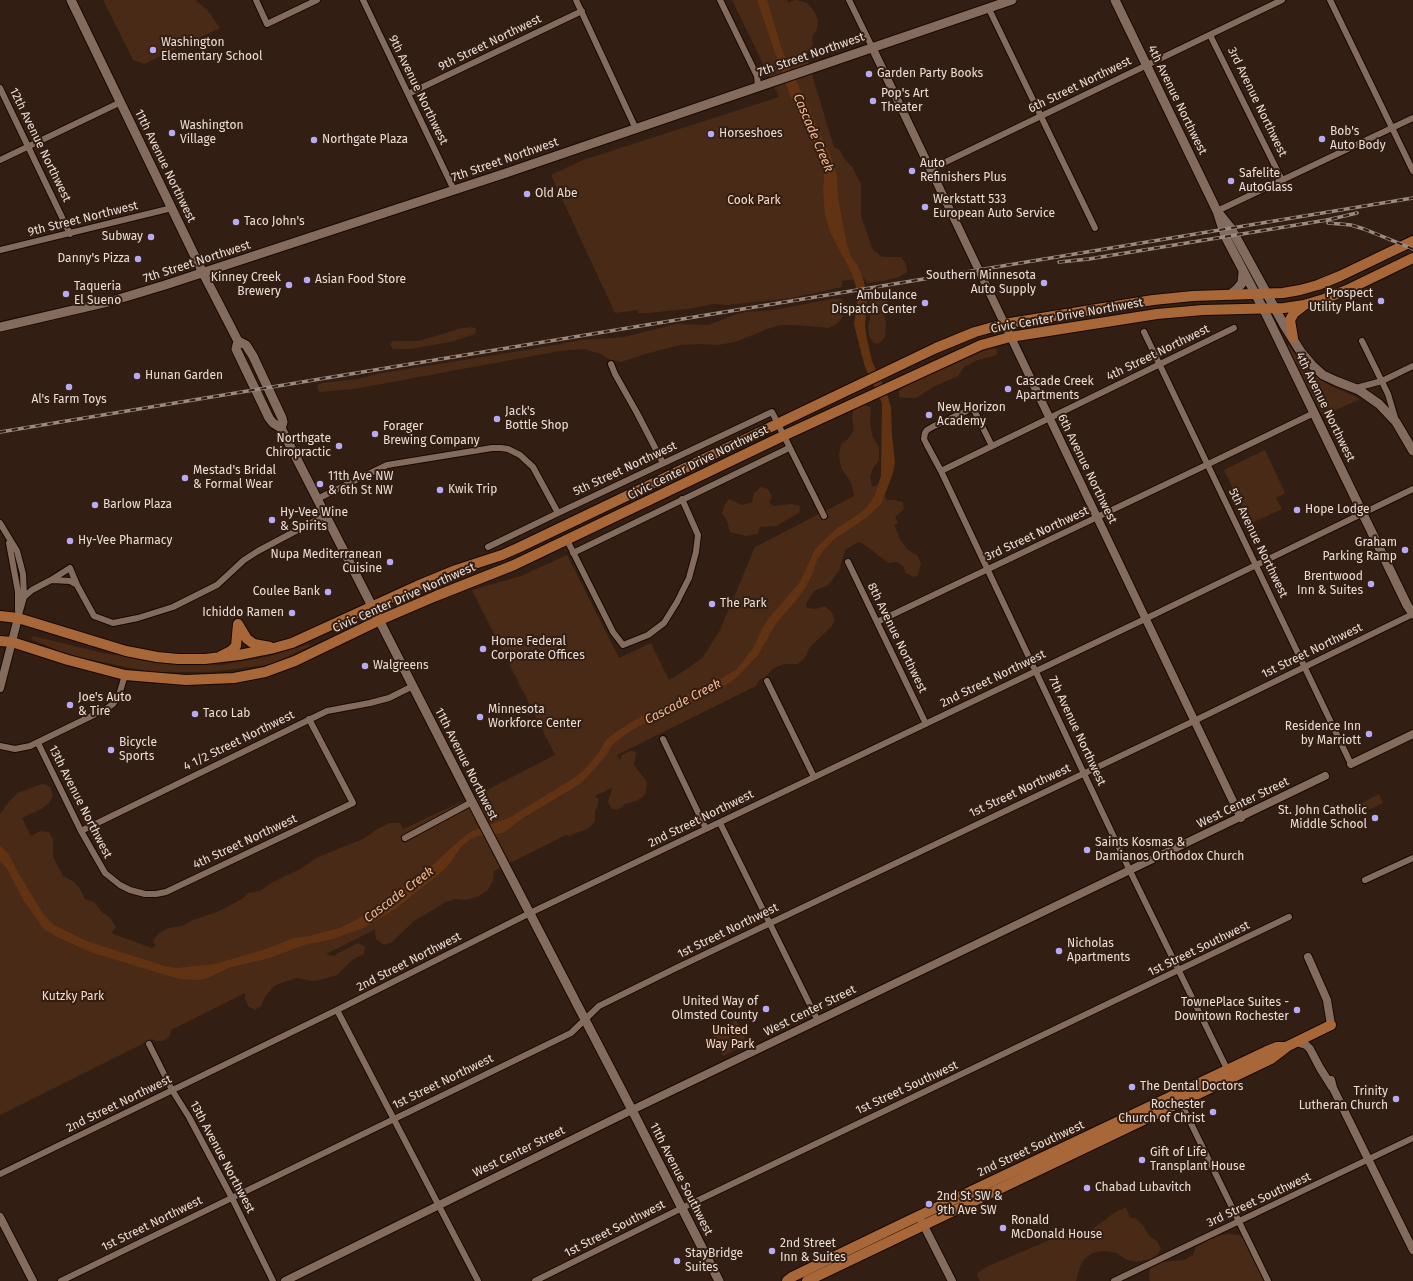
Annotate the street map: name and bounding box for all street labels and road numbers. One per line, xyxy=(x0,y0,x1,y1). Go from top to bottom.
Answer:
street label: 9th Street Northwest xyxy=(436,12,544,74)
street label: 7th Street Northwest xyxy=(756,30,866,80)
street label: 9th Avenue Northwest xyxy=(385,33,451,147)
street label: 4th Avenue Northwest xyxy=(1144,43,1210,157)
street label: 3rd Avenue Northwest xyxy=(1224,45,1290,159)
street label: 6th Street Northwest xyxy=(1026,54,1134,116)
street label: 12th Avenue Northwest xyxy=(6,86,74,204)
street label: 11th Avenue Northwest xyxy=(131,107,199,225)
street label: 7th Street Northwest xyxy=(450,135,560,185)
street label: 9th Street Northwest xyxy=(27,198,139,240)
street label: 7th Street Northwest xyxy=(142,238,252,286)
street label: Civic Center Drive Northwest xyxy=(990,295,1144,337)
street label: 4th Street Northwest xyxy=(1104,322,1212,384)
street label: 4th Avenue Northwest xyxy=(1292,350,1358,464)
street label: 6th Avenue Northwest xyxy=(1054,412,1120,526)
street label: Civic Center Drive Northwest xyxy=(625,423,771,503)
street label: 5th Street Northwest xyxy=(571,439,679,499)
street label: 5th Avenue Northwest xyxy=(1225,486,1291,600)
street label: 3rd Street Northwest xyxy=(983,504,1091,564)
street label: Civic Center Drive Northwest xyxy=(331,560,477,636)
street label: 8th Avenue Northwest xyxy=(864,581,930,695)
street label: 1st Street Northwest xyxy=(1259,620,1365,682)
street label: 2nd Street Northwest xyxy=(938,647,1048,711)
street label: 7th Avenue Northwest xyxy=(1045,674,1109,788)
street label: 11th Avenue Northwest xyxy=(431,705,501,823)
street label: 4 1/2 Street Northwest xyxy=(181,708,297,774)
street label: 13th Avenue Northwest xyxy=(45,743,115,861)
street label: 1st Street Northwest xyxy=(967,761,1073,821)
street label: West Center Street xyxy=(1195,774,1291,832)
street label: 2nd Street Northwest xyxy=(646,787,756,851)
street label: 4th Street Northwest xyxy=(191,812,299,872)
street label: 1st Street Northwest xyxy=(675,900,781,962)
street label: 1st Street Southwest xyxy=(1146,918,1252,980)
street label: 2nd Street Northwest xyxy=(354,929,464,995)
street label: West Center Street xyxy=(762,982,858,1040)
street label: 1st Street Northwest xyxy=(390,1051,496,1113)
street label: 1st Street Southwest xyxy=(854,1058,960,1118)
street label: 2nd Street Northwest xyxy=(64,1072,174,1136)
street label: 13th Avenue Northwest xyxy=(186,1098,258,1216)
street label: 2nd Street Southwest xyxy=(975,1118,1087,1180)
street label: 11th Avenue Southwest xyxy=(646,1120,716,1238)
street label: West Center Street xyxy=(471,1123,567,1181)
street label: 3rd Street Southwest xyxy=(1205,1170,1313,1230)
street label: 1st Street Northwest xyxy=(99,1193,205,1255)
street label: 1st Street Southwest xyxy=(562,1197,668,1261)

